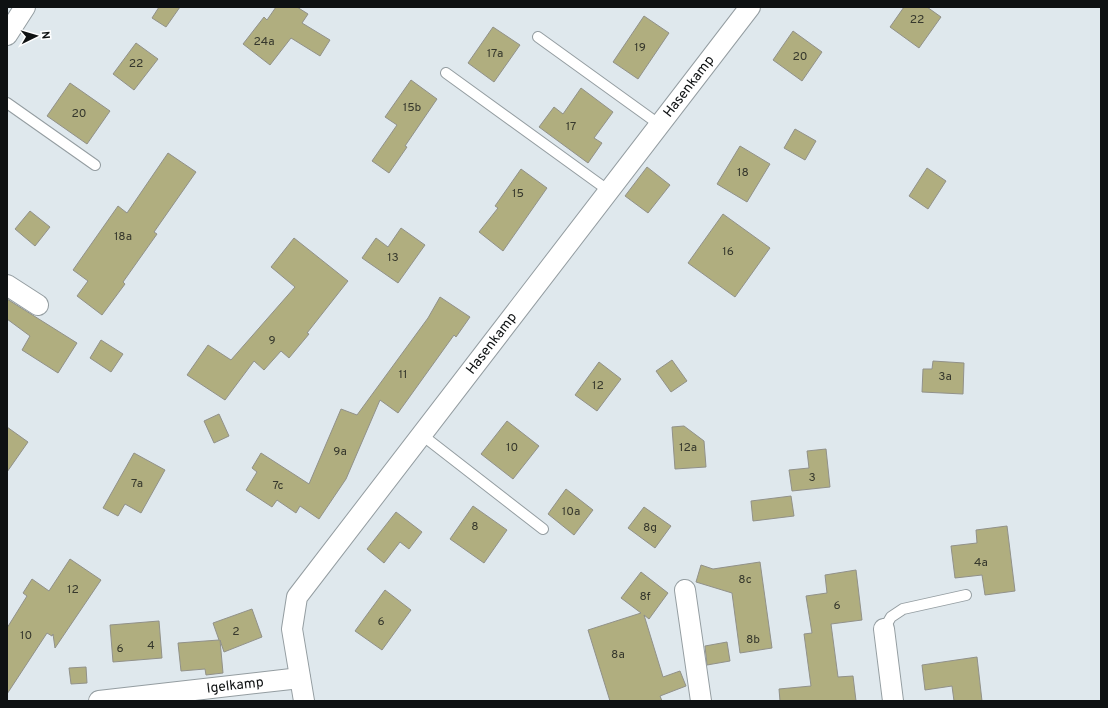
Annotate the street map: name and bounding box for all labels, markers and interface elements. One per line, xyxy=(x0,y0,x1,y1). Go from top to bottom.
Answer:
house number: 22 xyxy=(910,12,924,28)
north arrow xyxy=(16,16,56,56)
text: N xyxy=(38,31,52,40)
house number: 24a xyxy=(254,34,275,50)
house number: 19 xyxy=(634,40,646,56)
house number: 17a xyxy=(487,46,503,62)
house number: 20 xyxy=(792,49,808,65)
street label: Hasenkamp xyxy=(660,52,718,121)
house number: 22 xyxy=(129,56,143,72)
house number: 15b xyxy=(403,100,422,116)
house number: 20 xyxy=(71,106,87,122)
house number: 17 xyxy=(566,119,576,135)
house number: 18 xyxy=(737,165,749,181)
house number: 15 xyxy=(512,186,524,202)
house number: 18a xyxy=(114,229,132,245)
house number: 16 xyxy=(722,244,734,260)
house number: 13 xyxy=(387,250,399,266)
street label: Hasenkamp xyxy=(463,309,521,378)
house number: 9 xyxy=(268,333,276,349)
house number: 11 xyxy=(399,367,407,383)
house number: 3a xyxy=(938,369,952,385)
house number: 12 xyxy=(592,378,604,394)
house number: 10 xyxy=(506,440,518,456)
house number: 12a xyxy=(679,440,697,456)
house number: 9a xyxy=(333,444,347,460)
house number: 3 xyxy=(808,470,816,486)
house number: 7a xyxy=(131,476,143,492)
house number: 7c xyxy=(272,478,284,494)
house number: 10a xyxy=(562,504,580,520)
house number: 8 xyxy=(471,519,479,535)
house number: 8g xyxy=(643,520,657,536)
house number: 4a xyxy=(974,555,988,571)
house number: 8c xyxy=(738,572,752,588)
house number: 12 xyxy=(67,582,79,598)
house number: 8f xyxy=(639,589,651,605)
house number: 6 xyxy=(833,598,841,614)
house number: 6 xyxy=(377,614,385,630)
house number: 2 xyxy=(232,624,240,640)
house number: 10 xyxy=(20,628,32,644)
house number: 8b xyxy=(746,632,760,648)
house number: 4 xyxy=(147,638,155,654)
house number: 6 xyxy=(116,641,124,657)
house number: 8a xyxy=(611,647,625,663)
street label: Igelkamp xyxy=(206,674,265,697)

